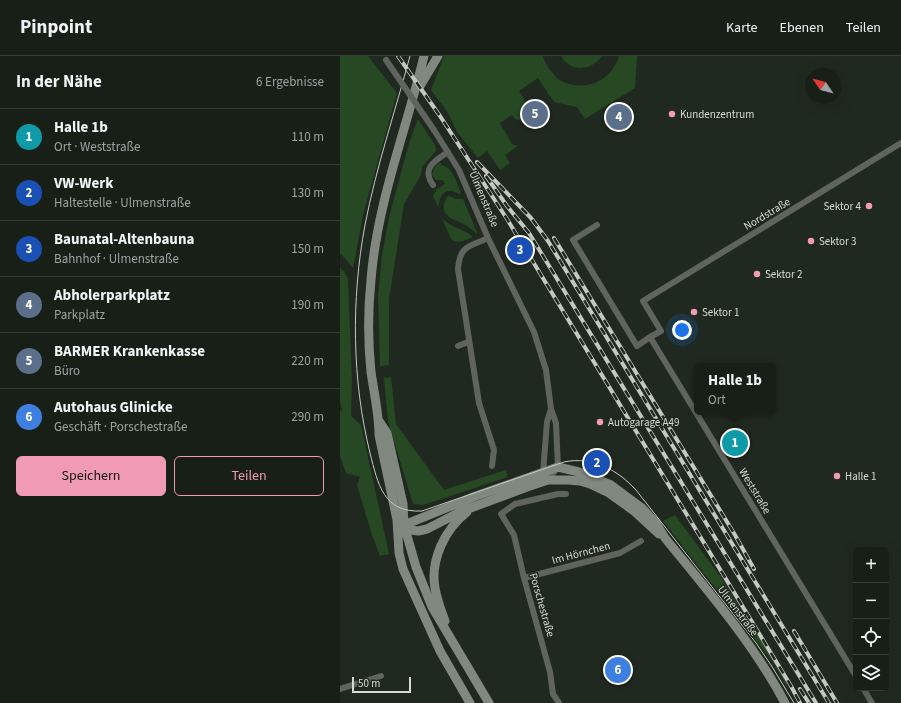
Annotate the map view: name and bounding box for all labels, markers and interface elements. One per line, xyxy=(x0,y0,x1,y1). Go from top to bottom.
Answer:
text: Pinpoint xyxy=(20,14,92,41)
text: Karte xyxy=(726,18,758,38)
text: Ebenen xyxy=(780,18,824,38)
text: Teilen xyxy=(846,18,881,38)
north arrow xyxy=(805,68,841,104)
text: In der Nähe xyxy=(16,70,102,94)
text: 6 Ergebnisse xyxy=(256,73,324,91)
pin: 5 xyxy=(522,99,548,129)
pin: 4 xyxy=(606,102,632,132)
place label: Kundenzentrum xyxy=(680,107,754,122)
marker: Kundenzentrum xyxy=(667,109,677,119)
text: Halle 1b xyxy=(54,117,108,138)
text: 1 xyxy=(26,128,32,146)
text: 110 m xyxy=(291,128,324,146)
text: Ort · Weststraße xyxy=(54,138,140,156)
street label: Ulmenstraße xyxy=(465,169,503,230)
text: VW-Werk xyxy=(54,173,113,194)
text: 2 xyxy=(26,184,32,202)
text: 130 m xyxy=(291,184,324,202)
text: Haltestelle · Ulmenstraße xyxy=(54,194,191,212)
street label: Nordstraße xyxy=(741,194,794,234)
place label: Sektor 4 xyxy=(823,199,862,214)
marker: Sektor 4 xyxy=(864,201,874,211)
text: Baunatal-Altenbauna xyxy=(54,229,194,250)
place label: Sektor 3 xyxy=(819,234,857,249)
pin: 3 xyxy=(507,235,533,265)
marker: Sektor 3 xyxy=(806,236,816,246)
text: 3 xyxy=(26,240,32,258)
text: 150 m xyxy=(291,240,324,258)
text: Bahnhof · Ulmenstraße xyxy=(54,250,179,268)
place label: Sektor 2 xyxy=(765,267,803,282)
marker: Sektor 2 xyxy=(752,269,762,279)
text: Abholerparkplatz xyxy=(54,285,170,306)
text: 4 xyxy=(26,296,32,314)
text: 190 m xyxy=(291,296,324,314)
place label: Sektor 1 xyxy=(702,305,740,320)
text: Parkplatz xyxy=(54,306,105,324)
marker: Sektor 1 xyxy=(689,307,699,317)
your location xyxy=(672,320,692,340)
text: BARMER Krankenkasse xyxy=(54,341,205,362)
text: 5 xyxy=(26,352,32,370)
text: 220 m xyxy=(291,352,324,370)
text: Büro xyxy=(54,362,80,380)
popup xyxy=(694,363,776,415)
text: Halle 1b xyxy=(708,370,762,391)
text: Ort xyxy=(708,391,726,409)
text: Autohaus Glinicke xyxy=(54,397,173,418)
text: 6 xyxy=(26,408,32,426)
text: 290 m xyxy=(291,408,324,426)
place label: Autogarage A49 xyxy=(608,415,679,430)
marker: Autogarage A49 xyxy=(595,417,605,427)
text: Geschäft · Porschestraße xyxy=(54,418,187,436)
pin: 1 xyxy=(722,428,748,458)
pin: 2 xyxy=(584,448,610,478)
button: Speichern xyxy=(16,456,166,496)
button: Teilen xyxy=(174,456,324,496)
street label: Weststraße xyxy=(735,465,775,517)
place label: Halle 1 xyxy=(845,469,876,484)
marker: Halle 1 xyxy=(832,471,842,481)
street label: Im Hörnchen xyxy=(550,538,612,568)
map controls xyxy=(853,547,889,691)
button: + xyxy=(853,547,889,583)
street label: Porschestraße xyxy=(526,571,558,639)
street label: Ulmenstraße xyxy=(714,583,762,640)
button: − xyxy=(853,583,889,619)
button: locate xyxy=(853,619,889,655)
pin: 6 xyxy=(605,655,631,685)
button: layers xyxy=(853,655,889,691)
scale bar xyxy=(352,675,411,694)
text: 50 m xyxy=(358,676,380,691)

